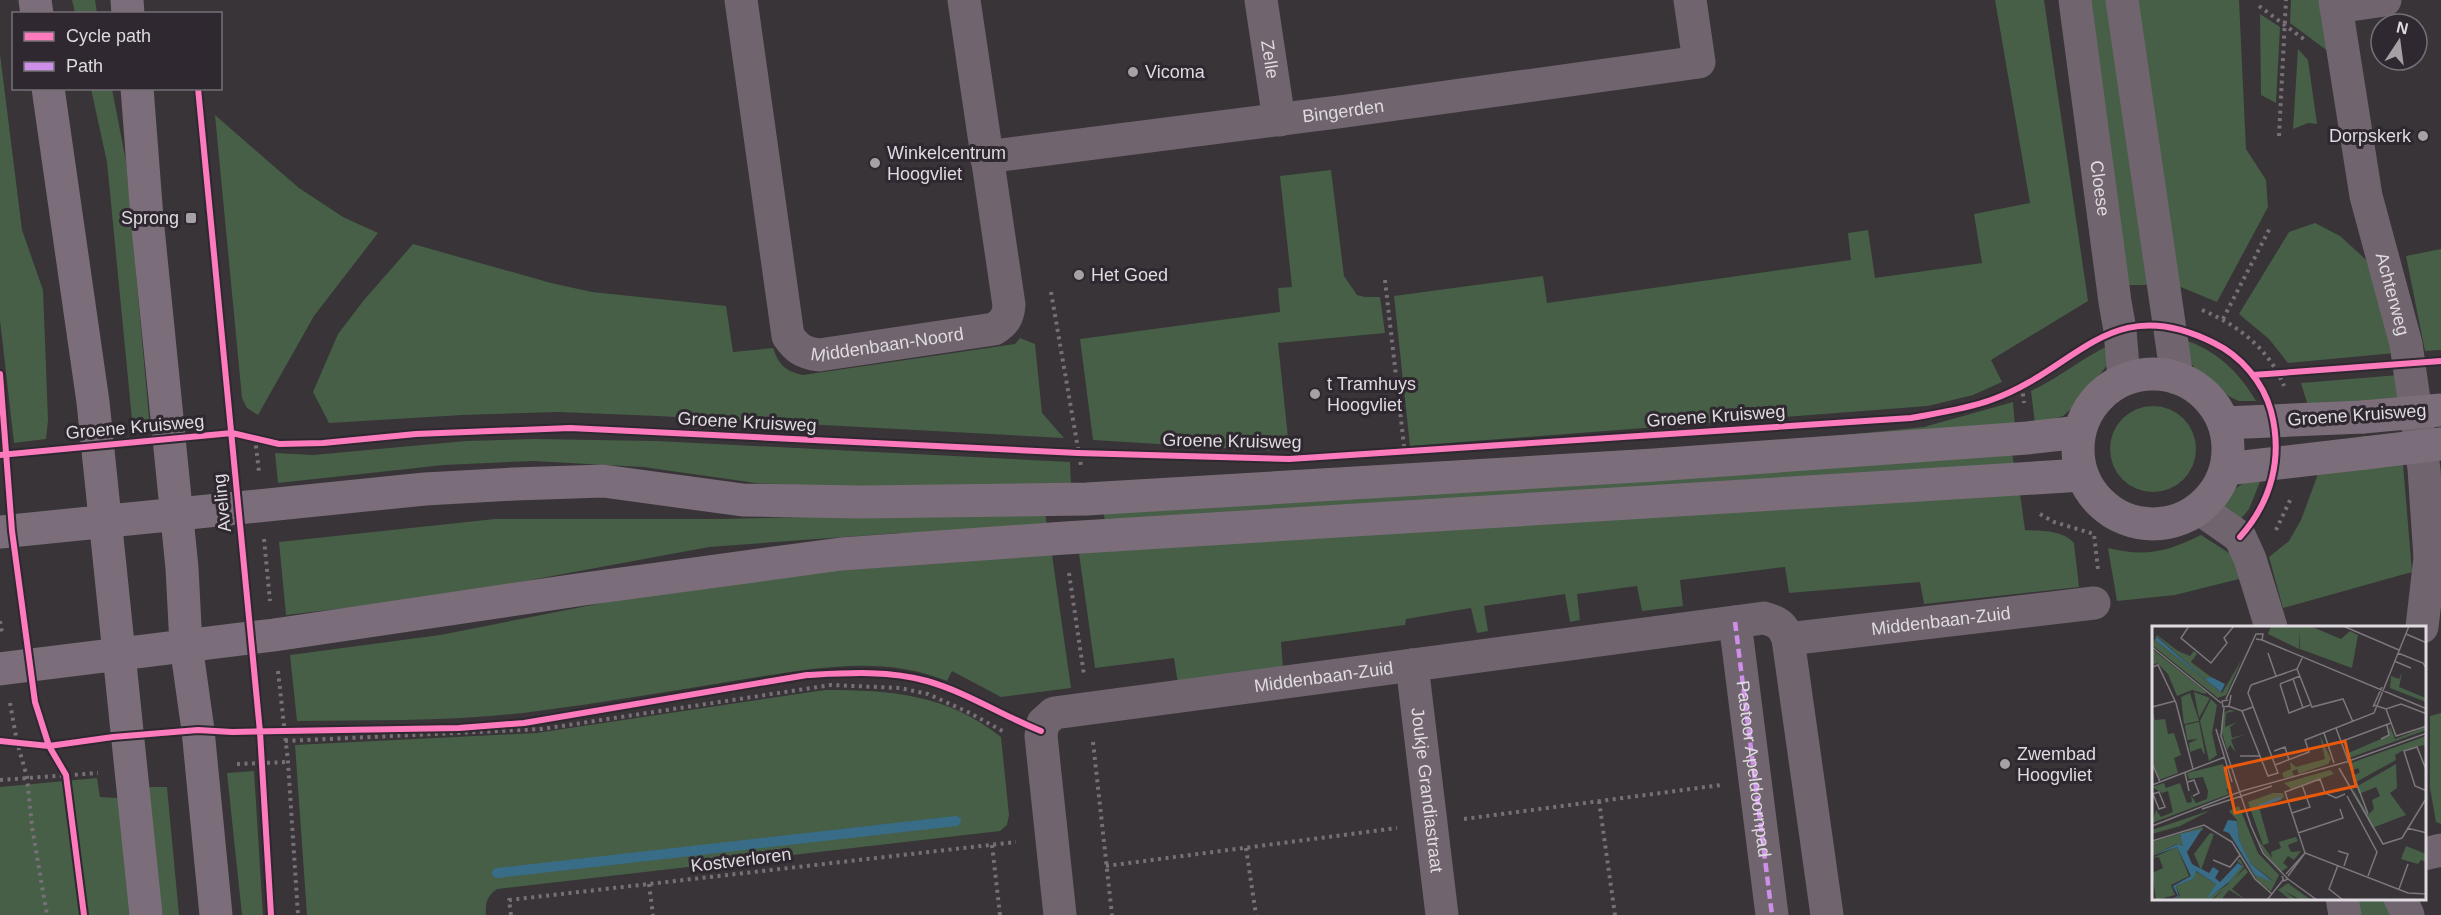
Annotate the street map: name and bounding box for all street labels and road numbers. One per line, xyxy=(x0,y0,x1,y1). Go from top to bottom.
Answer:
street label: Zelle xyxy=(1257,39,1283,80)
street label: Bingerden xyxy=(1301,96,1385,126)
street label: Cloese xyxy=(2086,159,2114,217)
street label: Achterweg xyxy=(2372,250,2413,338)
street label: Middenbaan-Noord xyxy=(809,324,965,366)
street label: Groene Kruisweg xyxy=(2287,400,2427,430)
street label: Groene Kruisweg xyxy=(1646,401,1786,431)
street label: Groene Kruisweg xyxy=(677,408,817,436)
street label: Groene Kruisweg xyxy=(65,411,205,443)
street label: Groene Kruisweg xyxy=(1162,430,1302,452)
street label: Aveling xyxy=(209,473,235,533)
street label: Middenbaan-Zuid xyxy=(1870,603,2012,639)
street label: Middenbaan-Zuid xyxy=(1253,658,1394,696)
street label: Pastoor Apeldoornpad xyxy=(1732,679,1775,859)
street label: Joukje Grandiastraat xyxy=(1407,706,1447,874)
street label: Kostverloren xyxy=(690,844,792,876)

